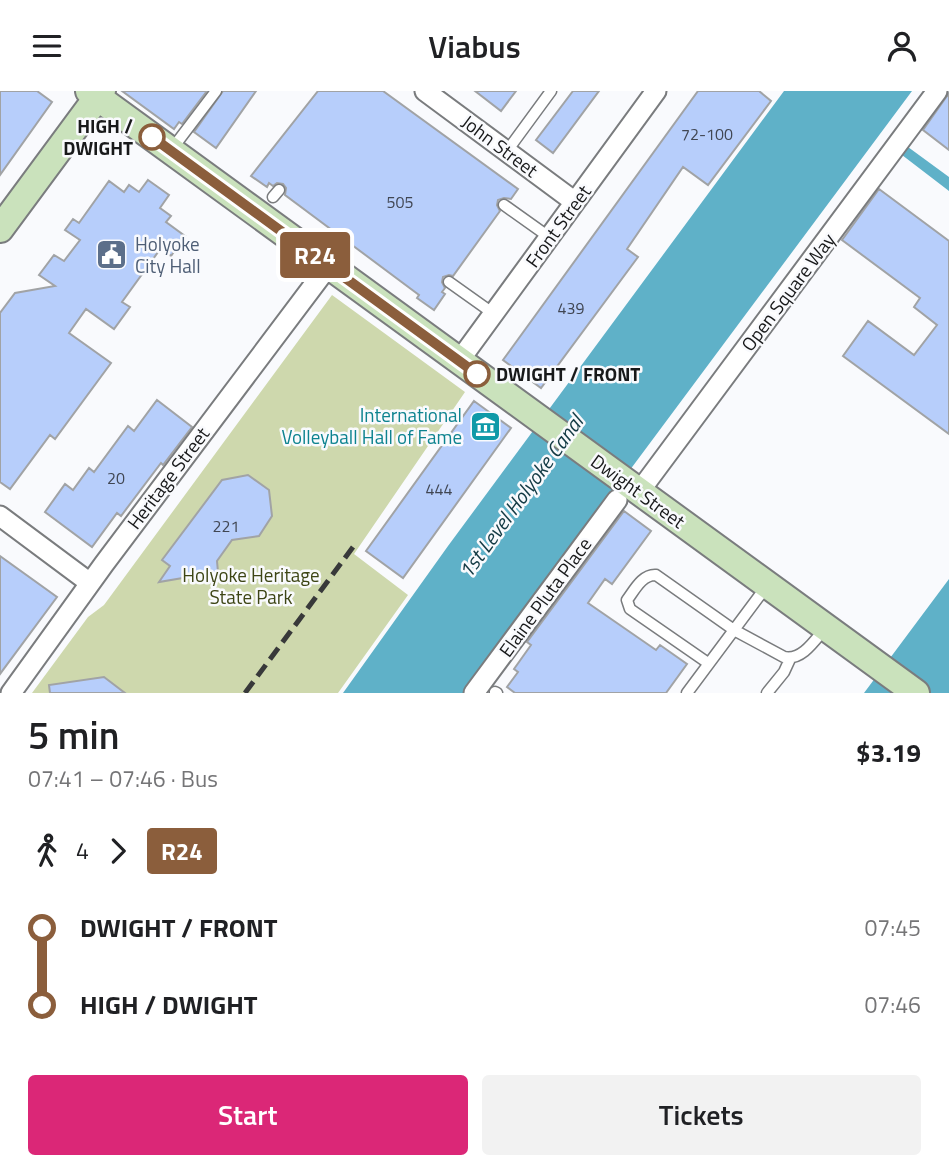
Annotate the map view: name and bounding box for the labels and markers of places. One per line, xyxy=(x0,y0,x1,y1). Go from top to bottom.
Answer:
place label: HIGH / DWIGHT xyxy=(63,111,133,162)
marker: HIGH / DWIGHT xyxy=(139,124,165,150)
place label: Holyoke City Hall xyxy=(135,229,201,280)
public building icon: Holyoke City Hall xyxy=(95,238,129,272)
place label: DWIGHT / FRONT xyxy=(496,359,640,388)
marker: DWIGHT / FRONT xyxy=(464,361,490,387)
place label: International Volleyball Hall of Fame xyxy=(281,400,462,451)
museum icon: International Volleyball Hall of Fame xyxy=(468,409,502,443)

